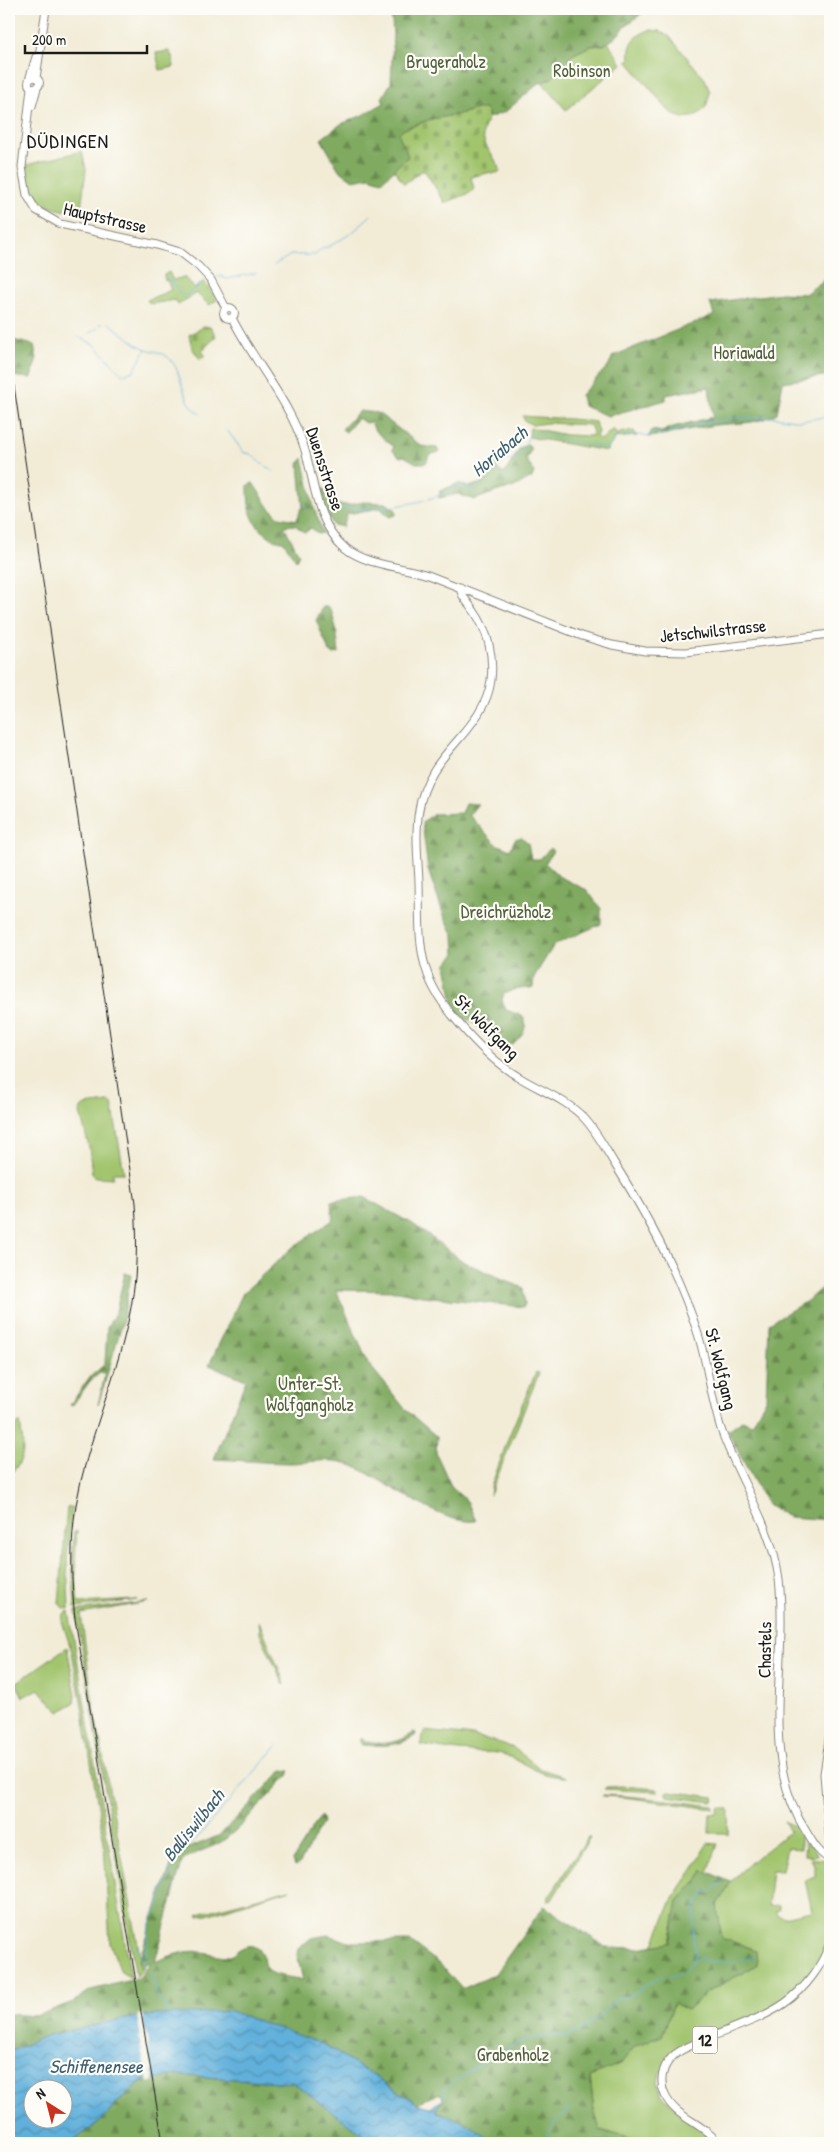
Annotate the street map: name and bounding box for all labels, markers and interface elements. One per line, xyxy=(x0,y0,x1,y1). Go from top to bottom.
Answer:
scale bar xyxy=(25,22,148,54)
text: 200 m xyxy=(32,29,66,50)
park label: Brugeraholz xyxy=(406,49,486,74)
park label: Robinson xyxy=(553,58,611,83)
district label: DÜDINGEN xyxy=(27,127,109,154)
street label: Hauptstrasse xyxy=(61,196,149,239)
park label: Horiawald xyxy=(714,340,774,365)
water label: Horiabach xyxy=(465,418,534,482)
street label: Duensstrasse xyxy=(300,424,351,514)
street label: Jetschwilstrasse xyxy=(659,612,767,649)
park label: Dreichrüzholz xyxy=(461,899,551,924)
street label: St. Wolfgang xyxy=(449,988,526,1065)
street label: St. Wolfgang xyxy=(699,1325,744,1412)
park label: Unter-St. Wolfgangholz xyxy=(266,1371,354,1417)
street label: Chastels xyxy=(752,1621,777,1678)
water label: Balliswilbach xyxy=(156,1782,231,1866)
road number: 12 xyxy=(692,2026,718,2054)
park label: Grabenholz xyxy=(477,2042,550,2067)
water label: Schiffenensee xyxy=(49,2053,144,2079)
north arrow xyxy=(22,2080,72,2130)
text: N xyxy=(31,2083,49,2103)

